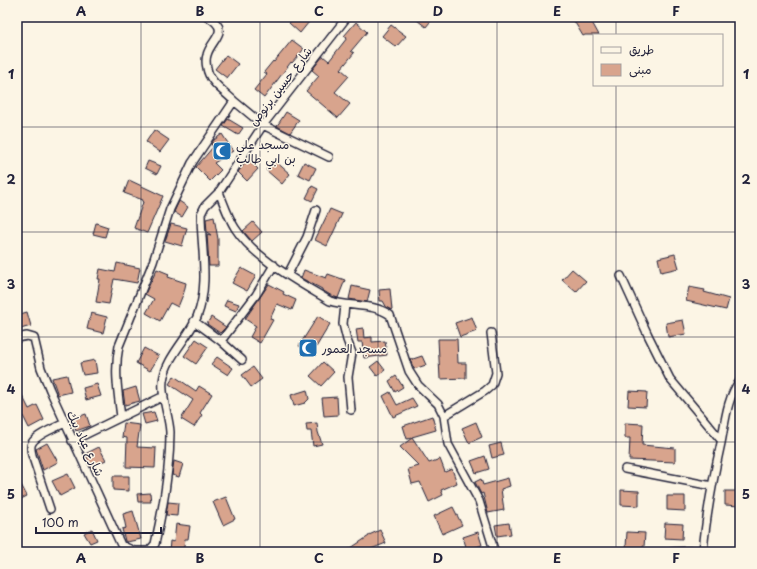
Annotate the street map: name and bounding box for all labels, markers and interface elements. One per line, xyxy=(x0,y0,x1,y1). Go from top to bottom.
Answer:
text: A xyxy=(76,1,86,20)
text: B xyxy=(196,1,205,20)
text: C xyxy=(314,1,324,20)
text: D xyxy=(433,1,443,20)
text: E xyxy=(553,1,561,20)
text: F xyxy=(672,1,680,20)
legend xyxy=(593,34,723,86)
text: طريق xyxy=(629,40,654,58)
street label: شارع حسين برنوص xyxy=(244,43,317,130)
text: مبنى xyxy=(629,60,652,78)
text: 1 xyxy=(8,64,14,83)
text: 1 xyxy=(743,64,749,83)
place label: مسجد علي بن ابي طالب xyxy=(236,135,296,170)
mosque icon: مسجد علي بن ابي طالب xyxy=(211,140,233,162)
text: 2 xyxy=(6,169,16,188)
text: 2 xyxy=(741,169,751,188)
text: 3 xyxy=(7,274,16,293)
text: 3 xyxy=(742,274,751,293)
mosque icon: مسجد العمور xyxy=(297,337,319,359)
place label: مسجد العمور xyxy=(321,339,387,357)
text: 4 xyxy=(7,379,16,398)
text: 4 xyxy=(742,379,751,398)
street label: شارع عياد بيك xyxy=(62,407,109,479)
text: 5 xyxy=(7,484,15,503)
text: 5 xyxy=(742,484,750,503)
scale bar xyxy=(36,509,161,535)
text: 100 m xyxy=(42,513,79,531)
text: A xyxy=(76,548,86,567)
text: B xyxy=(196,548,205,567)
text: C xyxy=(314,548,324,567)
text: D xyxy=(433,548,443,567)
text: E xyxy=(553,548,561,567)
text: F xyxy=(672,548,680,567)

